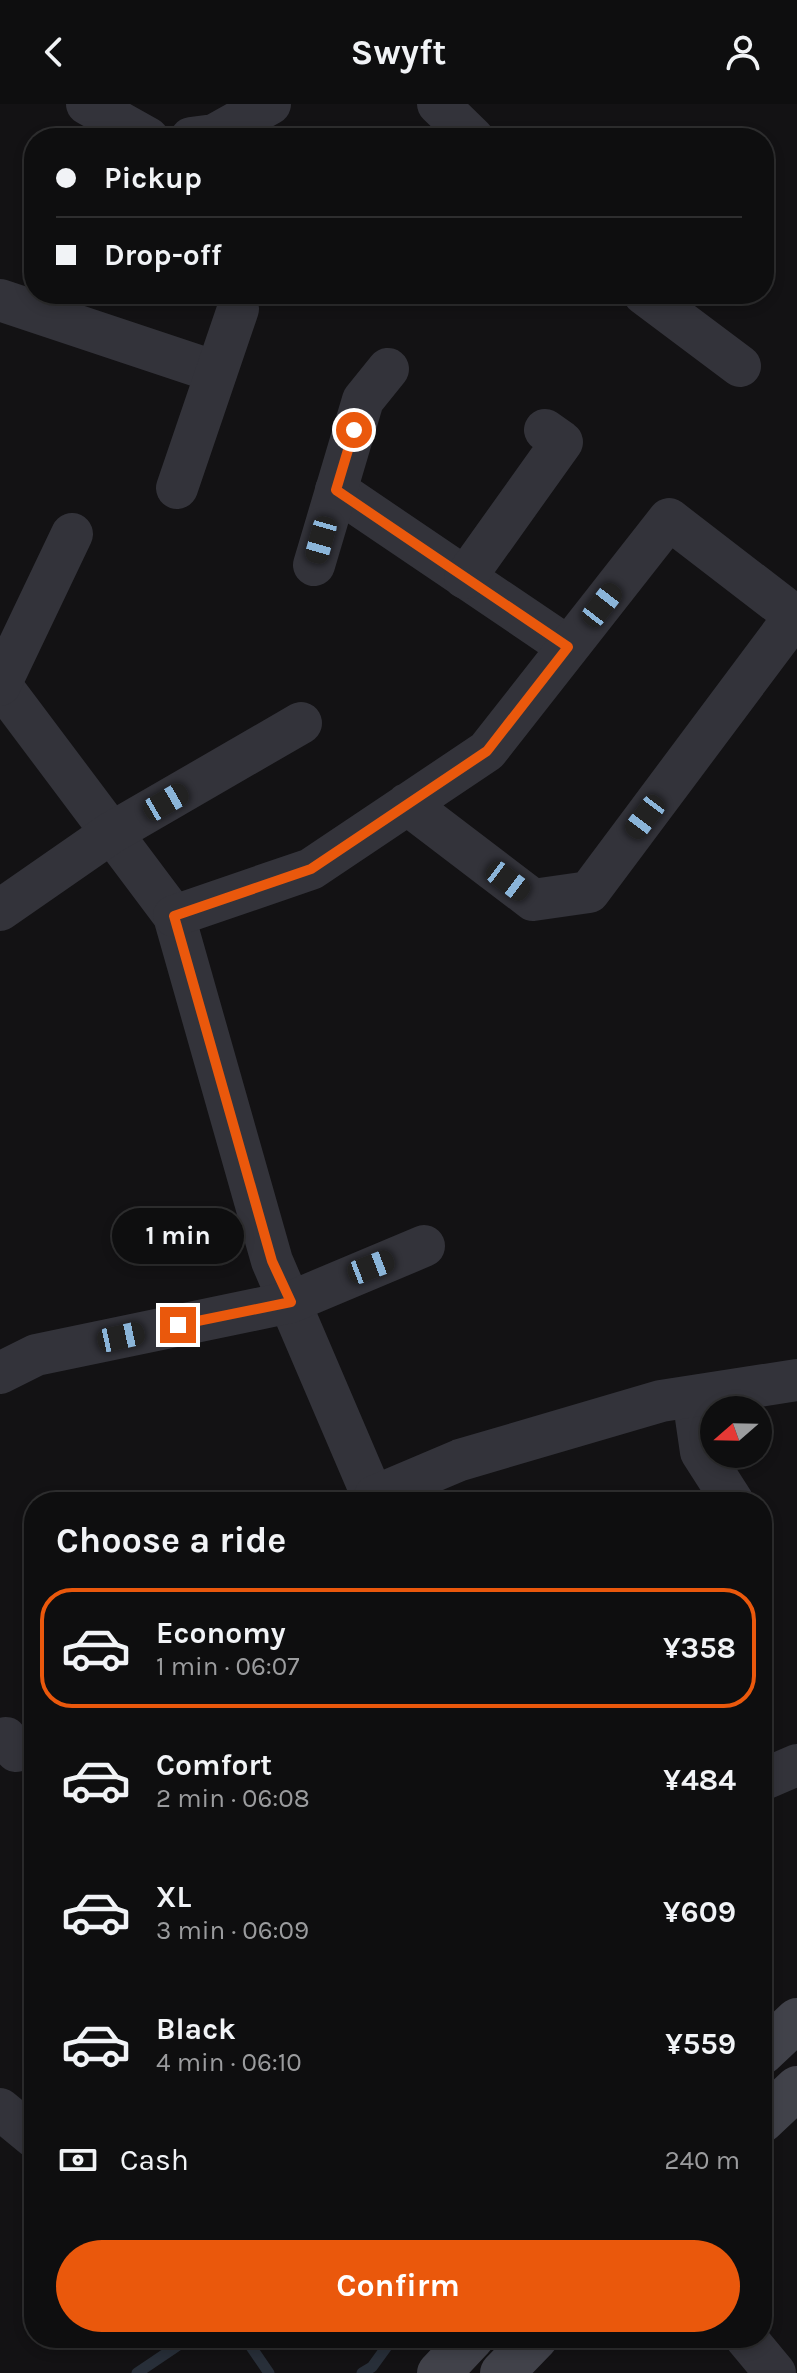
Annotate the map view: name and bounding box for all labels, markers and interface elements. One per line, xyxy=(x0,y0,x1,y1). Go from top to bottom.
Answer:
icon: back xyxy=(32,30,76,74)
icon: person xyxy=(721,30,765,74)
text: Swyft xyxy=(351,31,446,73)
text: Pickup xyxy=(104,160,202,196)
text: Drop-off xyxy=(104,237,222,273)
route start xyxy=(336,412,372,448)
car xyxy=(303,514,339,566)
car xyxy=(578,579,626,631)
car xyxy=(139,780,193,824)
car xyxy=(621,791,669,843)
car xyxy=(482,857,534,905)
callout: 1 min xyxy=(112,1209,244,1265)
text: 1 min xyxy=(145,1220,211,1251)
car xyxy=(344,1247,398,1287)
route end xyxy=(160,1307,196,1343)
car xyxy=(95,1320,147,1354)
north arrow xyxy=(700,1396,772,1468)
map controls xyxy=(700,1396,772,1468)
text: Choose a ride xyxy=(56,1519,286,1561)
icon: car xyxy=(60,1612,132,1684)
text: Economy xyxy=(156,1615,286,1651)
text: ¥358 xyxy=(663,1630,736,1666)
text: 1 min · 06:07 xyxy=(156,1651,299,1682)
icon: car xyxy=(60,1744,132,1816)
text: Comfort xyxy=(156,1747,272,1783)
text: ¥484 xyxy=(663,1762,736,1798)
text: 2 min · 06:08 xyxy=(156,1783,310,1814)
icon: car xyxy=(60,1876,132,1948)
text: XL xyxy=(156,1879,191,1915)
text: ¥609 xyxy=(663,1894,736,1930)
text: 3 min · 06:09 xyxy=(156,1915,309,1946)
icon: car xyxy=(60,2008,132,2080)
text: Black xyxy=(156,2011,236,2047)
text: ¥559 xyxy=(665,2026,736,2062)
text: 4 min · 06:10 xyxy=(156,2047,302,2078)
icon: cash xyxy=(56,2138,100,2182)
text: Cash xyxy=(120,2142,189,2178)
text: 240 m xyxy=(664,2145,740,2176)
button: Confirm xyxy=(56,2240,740,2332)

